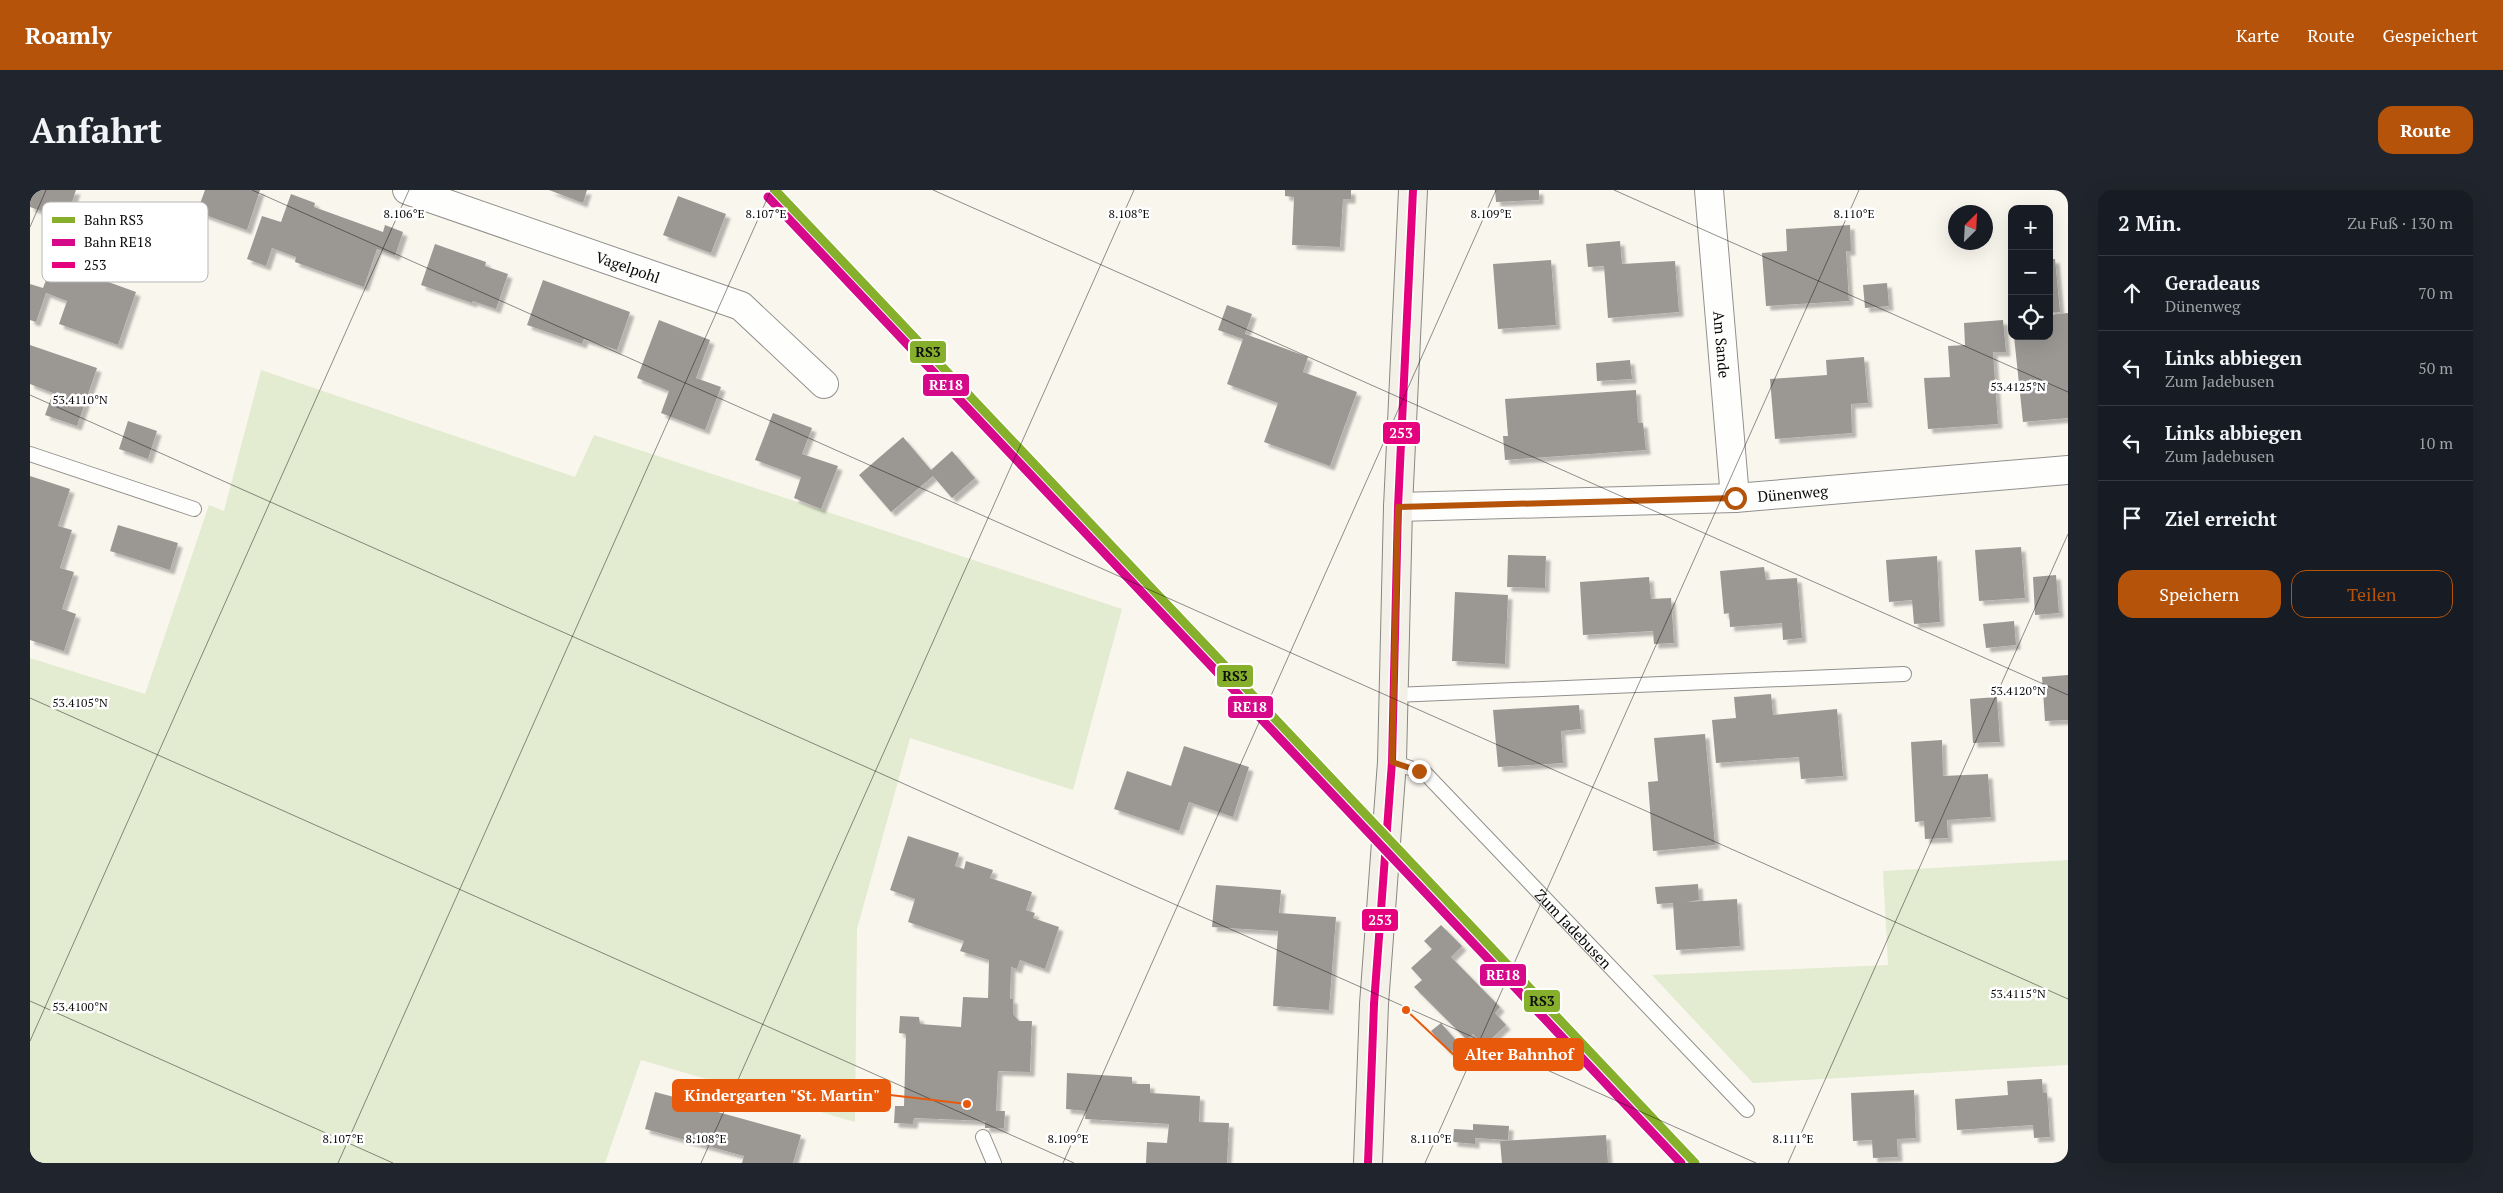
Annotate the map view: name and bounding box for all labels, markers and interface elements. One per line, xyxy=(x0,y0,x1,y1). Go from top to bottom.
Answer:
text: Roamly xyxy=(25,19,112,51)
text: Karte xyxy=(2236,23,2279,47)
text: Route xyxy=(2307,23,2355,47)
text: Gespeichert xyxy=(2383,23,2478,47)
button: Route xyxy=(2378,106,2473,154)
text: Anfahrt xyxy=(30,107,162,153)
legend xyxy=(42,202,208,282)
north arrow xyxy=(1948,205,1993,250)
map controls xyxy=(2008,205,2053,340)
button: + xyxy=(2008,205,2053,250)
text: 8.106°E xyxy=(383,206,425,221)
text: 8.107°E xyxy=(745,206,787,221)
text: 8.108°E xyxy=(1108,206,1150,221)
text: 8.109°E xyxy=(1470,206,1512,221)
text: 8.110°E xyxy=(1833,206,1875,221)
text: 2 Min. xyxy=(2118,209,2182,237)
text: Bahn RS3 xyxy=(84,210,144,229)
text: Zu Fuß · 130 m xyxy=(2347,212,2453,234)
text: Bahn RE18 xyxy=(84,232,152,251)
street label: Vagelpohl xyxy=(593,246,663,287)
button: − xyxy=(2008,250,2053,295)
text: 253 xyxy=(84,255,106,274)
text: Geradeaus xyxy=(2165,270,2260,295)
icon: ahead xyxy=(2118,279,2146,307)
text: 70 m xyxy=(2418,282,2453,304)
button: locate xyxy=(2008,295,2053,340)
text: Dünenweg xyxy=(2165,295,2241,317)
street label: Am Sande xyxy=(1709,310,1735,379)
line badge: RS3 xyxy=(909,340,947,364)
text: RS3 xyxy=(915,342,941,361)
text: Links abbiegen xyxy=(2165,345,2302,370)
icon: left xyxy=(2118,354,2146,382)
text: 50 m xyxy=(2418,357,2453,379)
text: Zum Jadebusen xyxy=(2165,370,2275,392)
line badge: RE18 xyxy=(922,373,970,397)
text: RE18 xyxy=(929,375,963,394)
text: 53.4125°N xyxy=(1990,379,2046,394)
text: 53.4110°N xyxy=(52,392,108,407)
text: Links abbiegen xyxy=(2165,420,2302,445)
line badge: 253 xyxy=(1382,421,1421,445)
text: 253 xyxy=(1389,423,1413,442)
icon: left xyxy=(2118,429,2146,457)
text: 10 m xyxy=(2418,432,2453,454)
text: Zum Jadebusen xyxy=(2165,445,2275,467)
street label: Dünenweg xyxy=(1757,480,1830,506)
route start xyxy=(1724,487,1747,510)
icon: arrive xyxy=(2118,504,2146,532)
text: Ziel erreicht xyxy=(2165,506,2277,531)
button: Speichern xyxy=(2118,570,2281,618)
button: Teilen xyxy=(2291,570,2453,618)
line badge: RS3 xyxy=(1216,664,1254,688)
text: RS3 xyxy=(1222,666,1248,685)
text: 53.4120°N xyxy=(1990,683,2046,698)
text: 53.4105°N xyxy=(52,695,108,710)
line badge: RE18 xyxy=(1227,695,1274,719)
text: RE18 xyxy=(1233,697,1267,716)
route end xyxy=(1408,760,1431,783)
street label: Zum Jadebusen xyxy=(1531,885,1616,973)
line badge: 253 xyxy=(1361,908,1399,932)
text: 253 xyxy=(1368,910,1392,929)
line badge: RE18 xyxy=(1479,963,1527,987)
text: RE18 xyxy=(1486,965,1520,984)
text: 53.4115°N xyxy=(1990,986,2046,1001)
line badge: RS3 xyxy=(1523,989,1561,1013)
text: RS3 xyxy=(1529,991,1555,1010)
text: 53.4100°N xyxy=(52,999,108,1014)
callout: Alter Bahnhof xyxy=(1454,1039,1583,1070)
text: Alter Bahnhof xyxy=(1465,1043,1575,1065)
callout: Kindergarten "St. Martin" xyxy=(673,1080,890,1111)
text: Kindergarten "St. Martin" xyxy=(684,1084,880,1106)
text: 8.107°E xyxy=(322,1131,364,1146)
text: 8.108°E xyxy=(685,1131,727,1146)
text: 8.109°E xyxy=(1047,1131,1089,1146)
text: 8.110°E xyxy=(1410,1131,1452,1146)
text: 8.111°E xyxy=(1772,1131,1814,1146)

